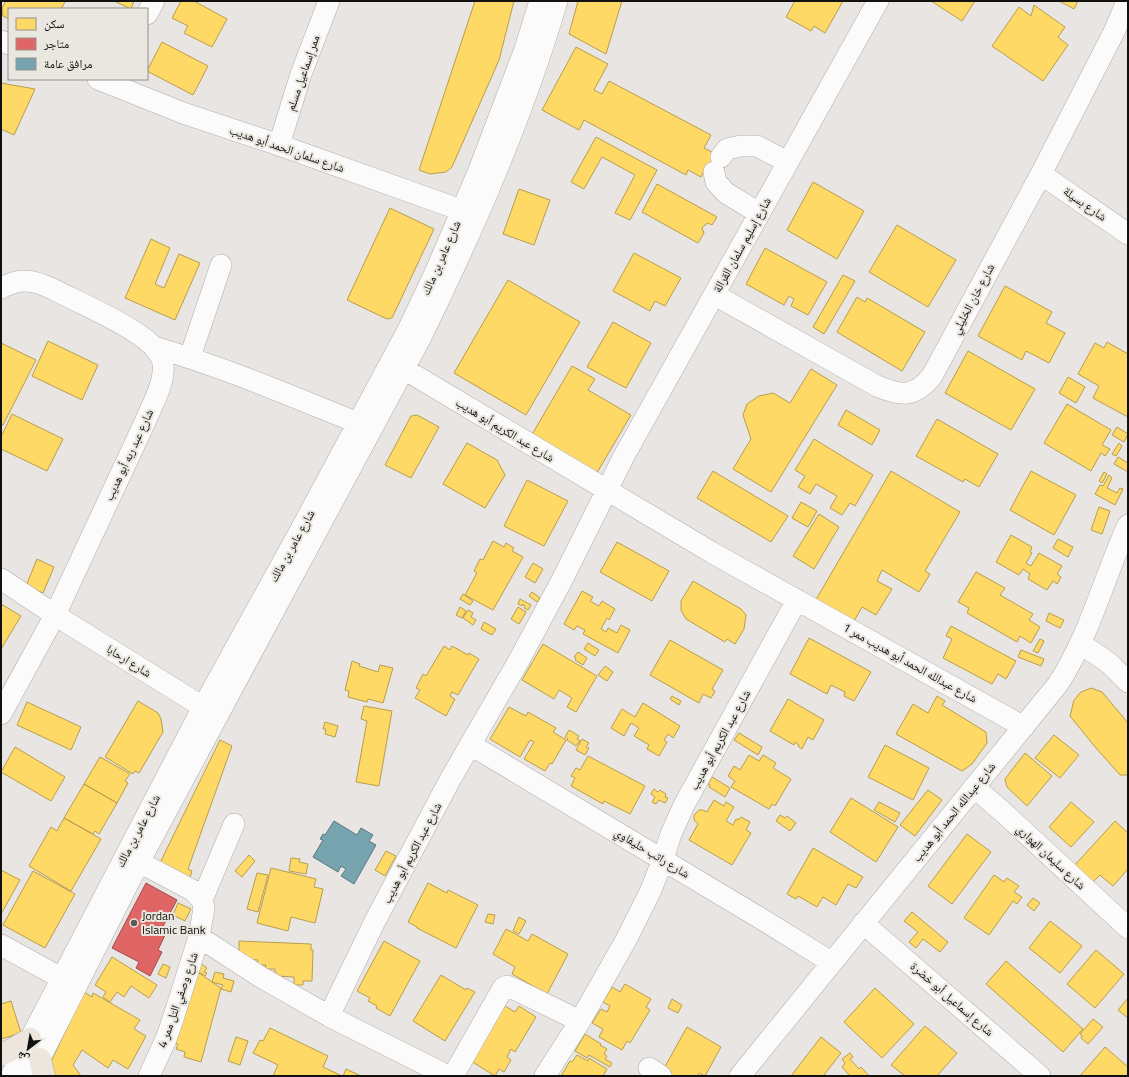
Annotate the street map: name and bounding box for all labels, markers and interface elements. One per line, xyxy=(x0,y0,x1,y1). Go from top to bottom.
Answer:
legend xyxy=(8,8,148,80)
text: سكن xyxy=(44,14,65,33)
street label: ممر إسماعيل مسلم xyxy=(281,32,324,114)
text: متاجر xyxy=(43,34,69,53)
text: مرافق عامة xyxy=(44,54,93,73)
street label: شارع سلمان الحمد أبو هديب xyxy=(227,120,347,177)
street label: شارع بسيلة xyxy=(1060,182,1111,226)
street label: شارع إسليم سلمان القرالة xyxy=(707,193,776,296)
street label: شارع عامر بن مالك xyxy=(416,217,466,298)
street label: شارع خان الخليلي xyxy=(946,260,1000,338)
street label: شارع عبد الكريم أبو هديب xyxy=(452,393,558,467)
street label: شارع عبد ربه أبو هديب xyxy=(99,406,158,504)
street label: شارع عامر بن مالك xyxy=(264,506,319,586)
street label: شارع عبدالله الحمد أبو هديب ممر 1 xyxy=(840,618,981,708)
street label: شارع ارحابا xyxy=(103,639,156,682)
street label: شارع عبد الكريم أبو هديب xyxy=(684,686,755,793)
street label: شارع عبدالله الحمد أبو هديب xyxy=(907,757,1000,866)
street label: شارع عامر بن مالك xyxy=(110,791,165,871)
street label: شارع عبد الكريم أبو هديب xyxy=(377,799,446,907)
street label: شارع سليمان الهواري xyxy=(1012,819,1090,895)
street label: شارع راتب حليفاوي xyxy=(610,823,694,884)
place label: Jordan Islamic Bank xyxy=(142,906,206,939)
marker: Jordan Islamic Bank xyxy=(129,918,139,928)
street label: شارع وصفي التل ممر 4 xyxy=(152,949,204,1051)
street label: شارع إسماعيل أبو خضرة xyxy=(906,957,998,1040)
north arrow xyxy=(8,1029,48,1069)
text: ش xyxy=(13,1048,32,1067)

